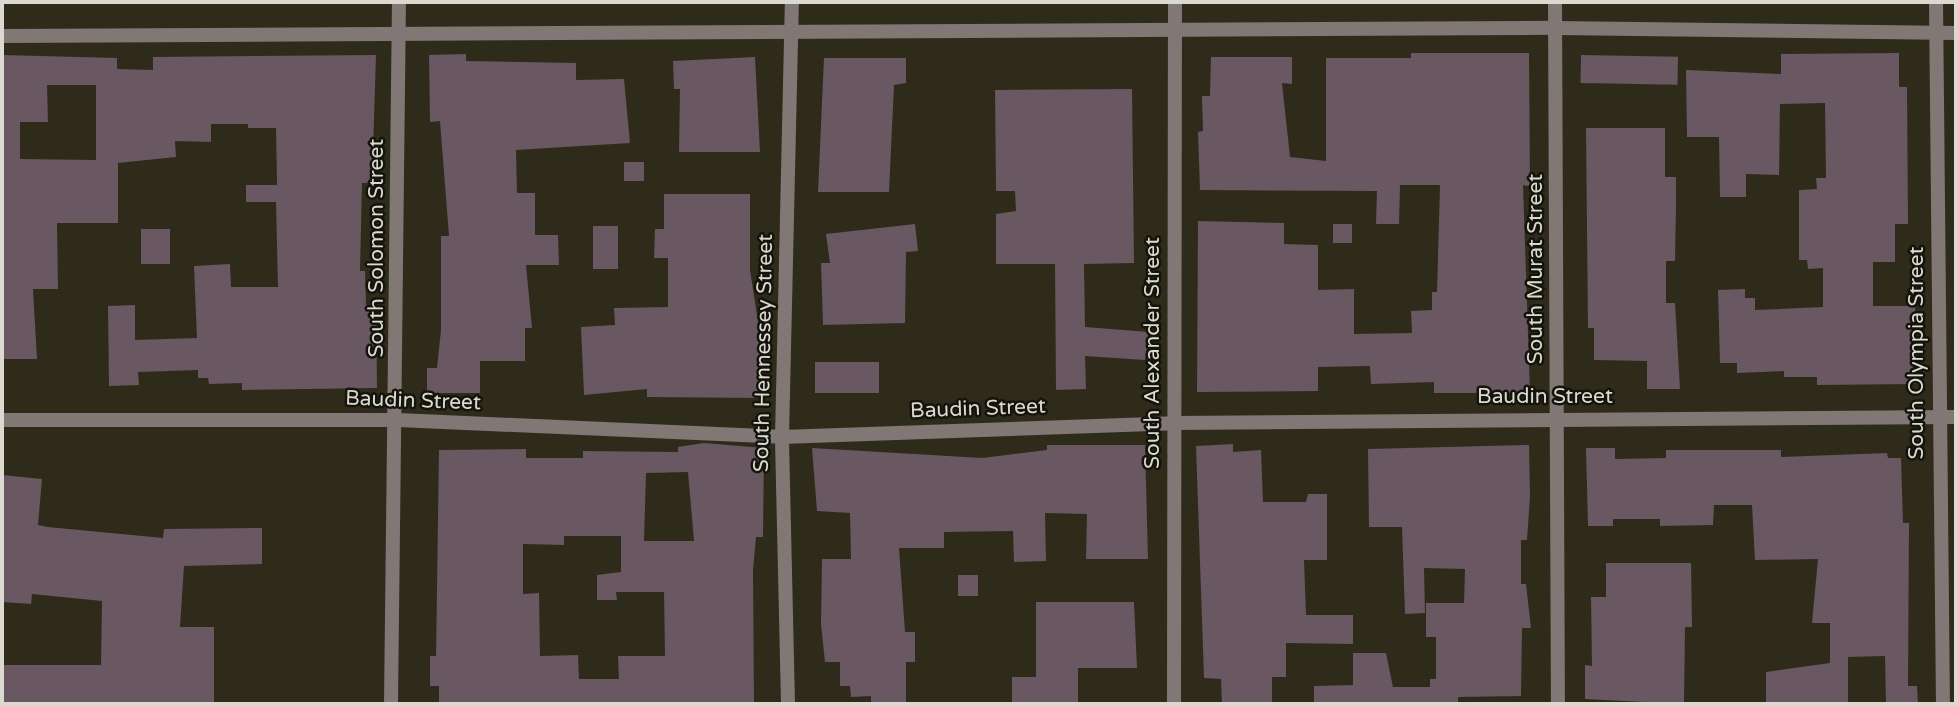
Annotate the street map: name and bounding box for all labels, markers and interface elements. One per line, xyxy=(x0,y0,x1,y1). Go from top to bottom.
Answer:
street label: South Solomon Street xyxy=(364,139,390,357)
street label: South Murat Street xyxy=(1523,174,1549,364)
street label: South Hennessey Street xyxy=(749,234,779,472)
street label: South Alexander Street xyxy=(1140,237,1166,469)
street label: South Olympia Street xyxy=(1904,246,1930,460)
street label: Baudin Street xyxy=(1477,384,1613,410)
street label: Baudin Street xyxy=(345,386,481,416)
street label: Baudin Street xyxy=(910,394,1046,424)

